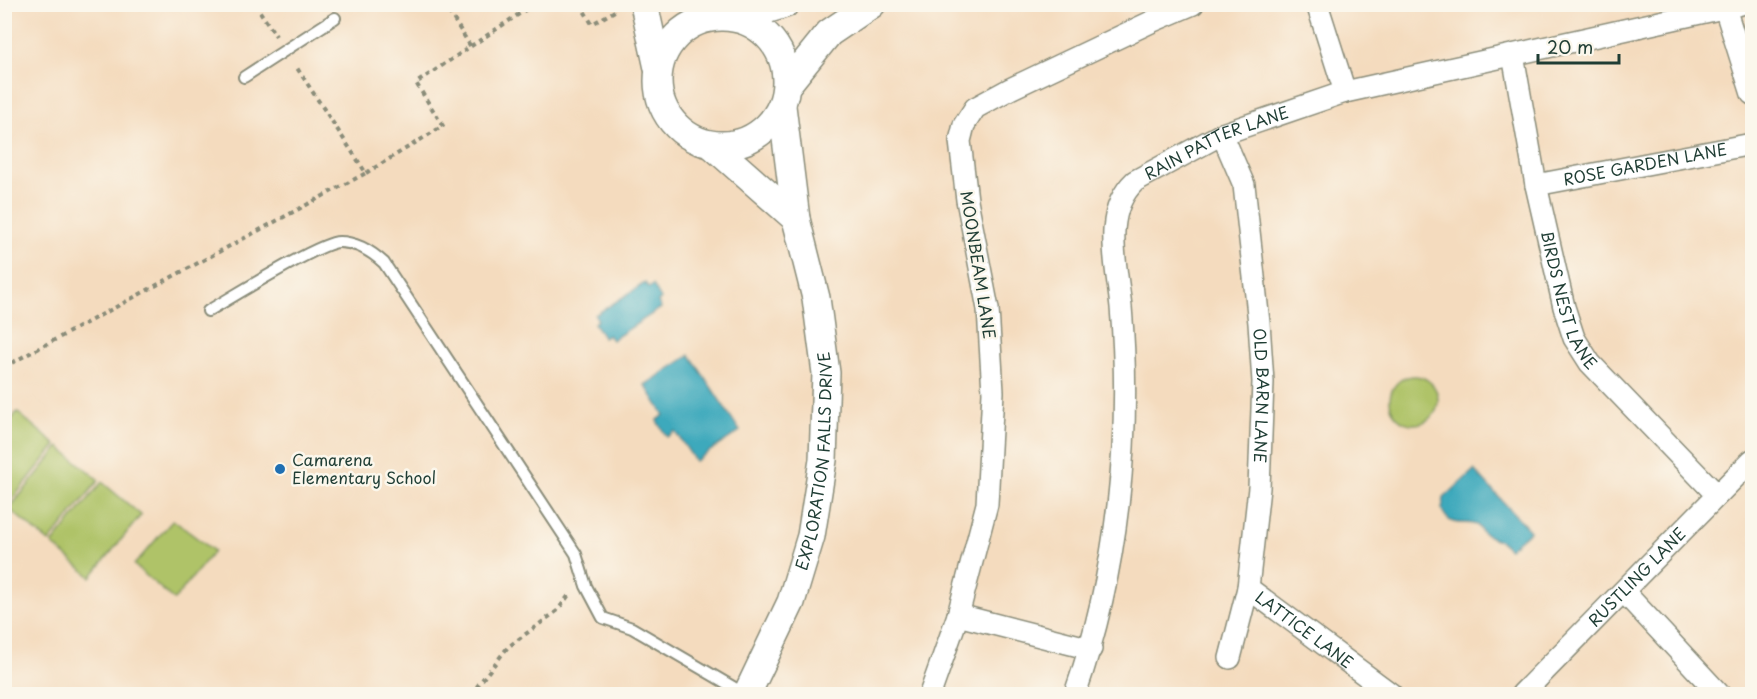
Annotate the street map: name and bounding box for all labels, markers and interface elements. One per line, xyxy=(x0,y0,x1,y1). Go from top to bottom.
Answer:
scale bar xyxy=(1538,27,1619,65)
text: 20 m xyxy=(1547,33,1593,60)
street label: RAIN PATTER LANE xyxy=(1139,99,1292,185)
street label: ROSE GARDEN LANE xyxy=(1561,136,1729,191)
street label: MOONBEAM LANE xyxy=(955,189,1003,341)
street label: BIRDS NEST LANE xyxy=(1536,228,1603,374)
street label: OLD BARN LANE xyxy=(1248,327,1276,464)
street label: EXPLORATION FALLS DRIVE xyxy=(788,350,837,573)
place label: Camarena Elementary School xyxy=(292,447,436,489)
marker: Camarena Elementary School xyxy=(273,462,287,476)
street label: RUSTLING LANE xyxy=(1582,521,1691,631)
street label: LATTICE LANE xyxy=(1251,584,1359,673)

